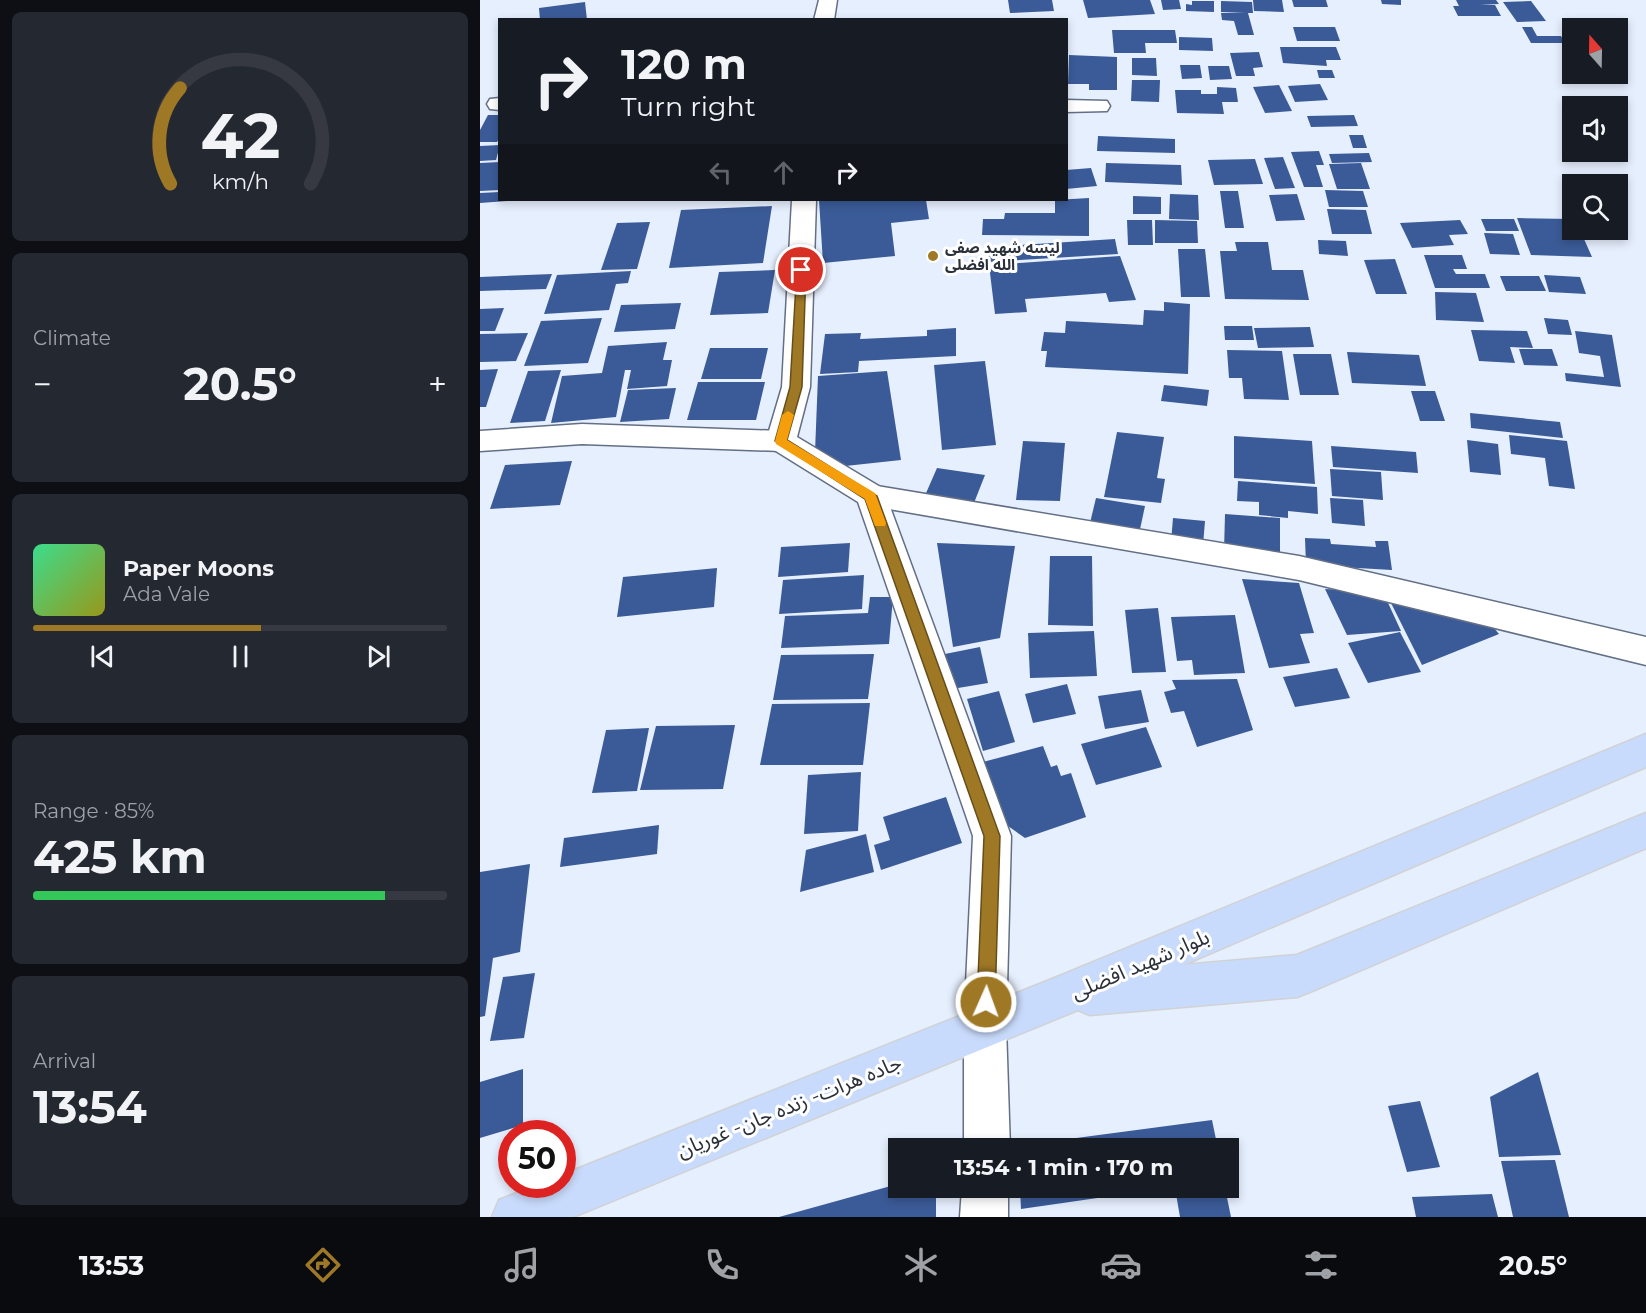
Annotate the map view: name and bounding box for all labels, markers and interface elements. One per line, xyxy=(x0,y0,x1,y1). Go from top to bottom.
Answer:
north arrow xyxy=(1562,18,1628,84)
map controls xyxy=(1562,18,1628,240)
text: 120 m xyxy=(621,38,747,90)
icon: right xyxy=(522,42,600,120)
text: Turn right xyxy=(621,90,756,123)
button: sound xyxy=(1562,96,1628,162)
text: 42 xyxy=(200,98,280,174)
icon: left xyxy=(704,156,737,189)
icon: ahead xyxy=(767,156,800,189)
icon: right xyxy=(830,156,863,189)
text: km/h xyxy=(211,168,269,194)
button: search xyxy=(1562,174,1628,240)
place label: لیسه شهید صفی الله افضلی xyxy=(945,238,1060,274)
pin xyxy=(775,244,826,295)
marker: لیسه شهید صفی الله افضلی xyxy=(926,249,940,263)
icon: arrive xyxy=(784,253,817,286)
text: Climate xyxy=(33,326,111,350)
text: 20.5° xyxy=(183,356,297,411)
text: − xyxy=(33,364,52,404)
text: + xyxy=(428,364,447,404)
text: Paper Moons xyxy=(123,555,274,582)
text: Ada Vale xyxy=(123,582,210,606)
icon: previous xyxy=(86,640,119,673)
icon: pause xyxy=(224,640,257,673)
icon: next xyxy=(362,640,395,673)
text: Range · 85% xyxy=(33,799,154,823)
text: 425 km xyxy=(33,829,207,884)
street label: بلوار شهید افضلی xyxy=(1067,924,1213,1004)
position arrow xyxy=(954,970,1018,1034)
text: Arrival xyxy=(33,1049,96,1073)
street label: جاده هرات- زنده جان- غوریان xyxy=(673,1049,905,1163)
text: 13:54 xyxy=(33,1079,147,1134)
speed limit sign: 50 xyxy=(498,1120,576,1198)
text: 13:54 · 1 min · 170 m xyxy=(954,1154,1173,1181)
icon: directions xyxy=(302,1244,344,1286)
icon: music xyxy=(501,1244,543,1286)
icon: phone xyxy=(701,1244,743,1286)
icon: climate xyxy=(900,1244,942,1286)
icon: car xyxy=(1100,1244,1142,1286)
icon: filters xyxy=(1300,1244,1342,1286)
text: 13:53 xyxy=(79,1249,144,1282)
text: 20.5° xyxy=(1499,1249,1567,1282)

